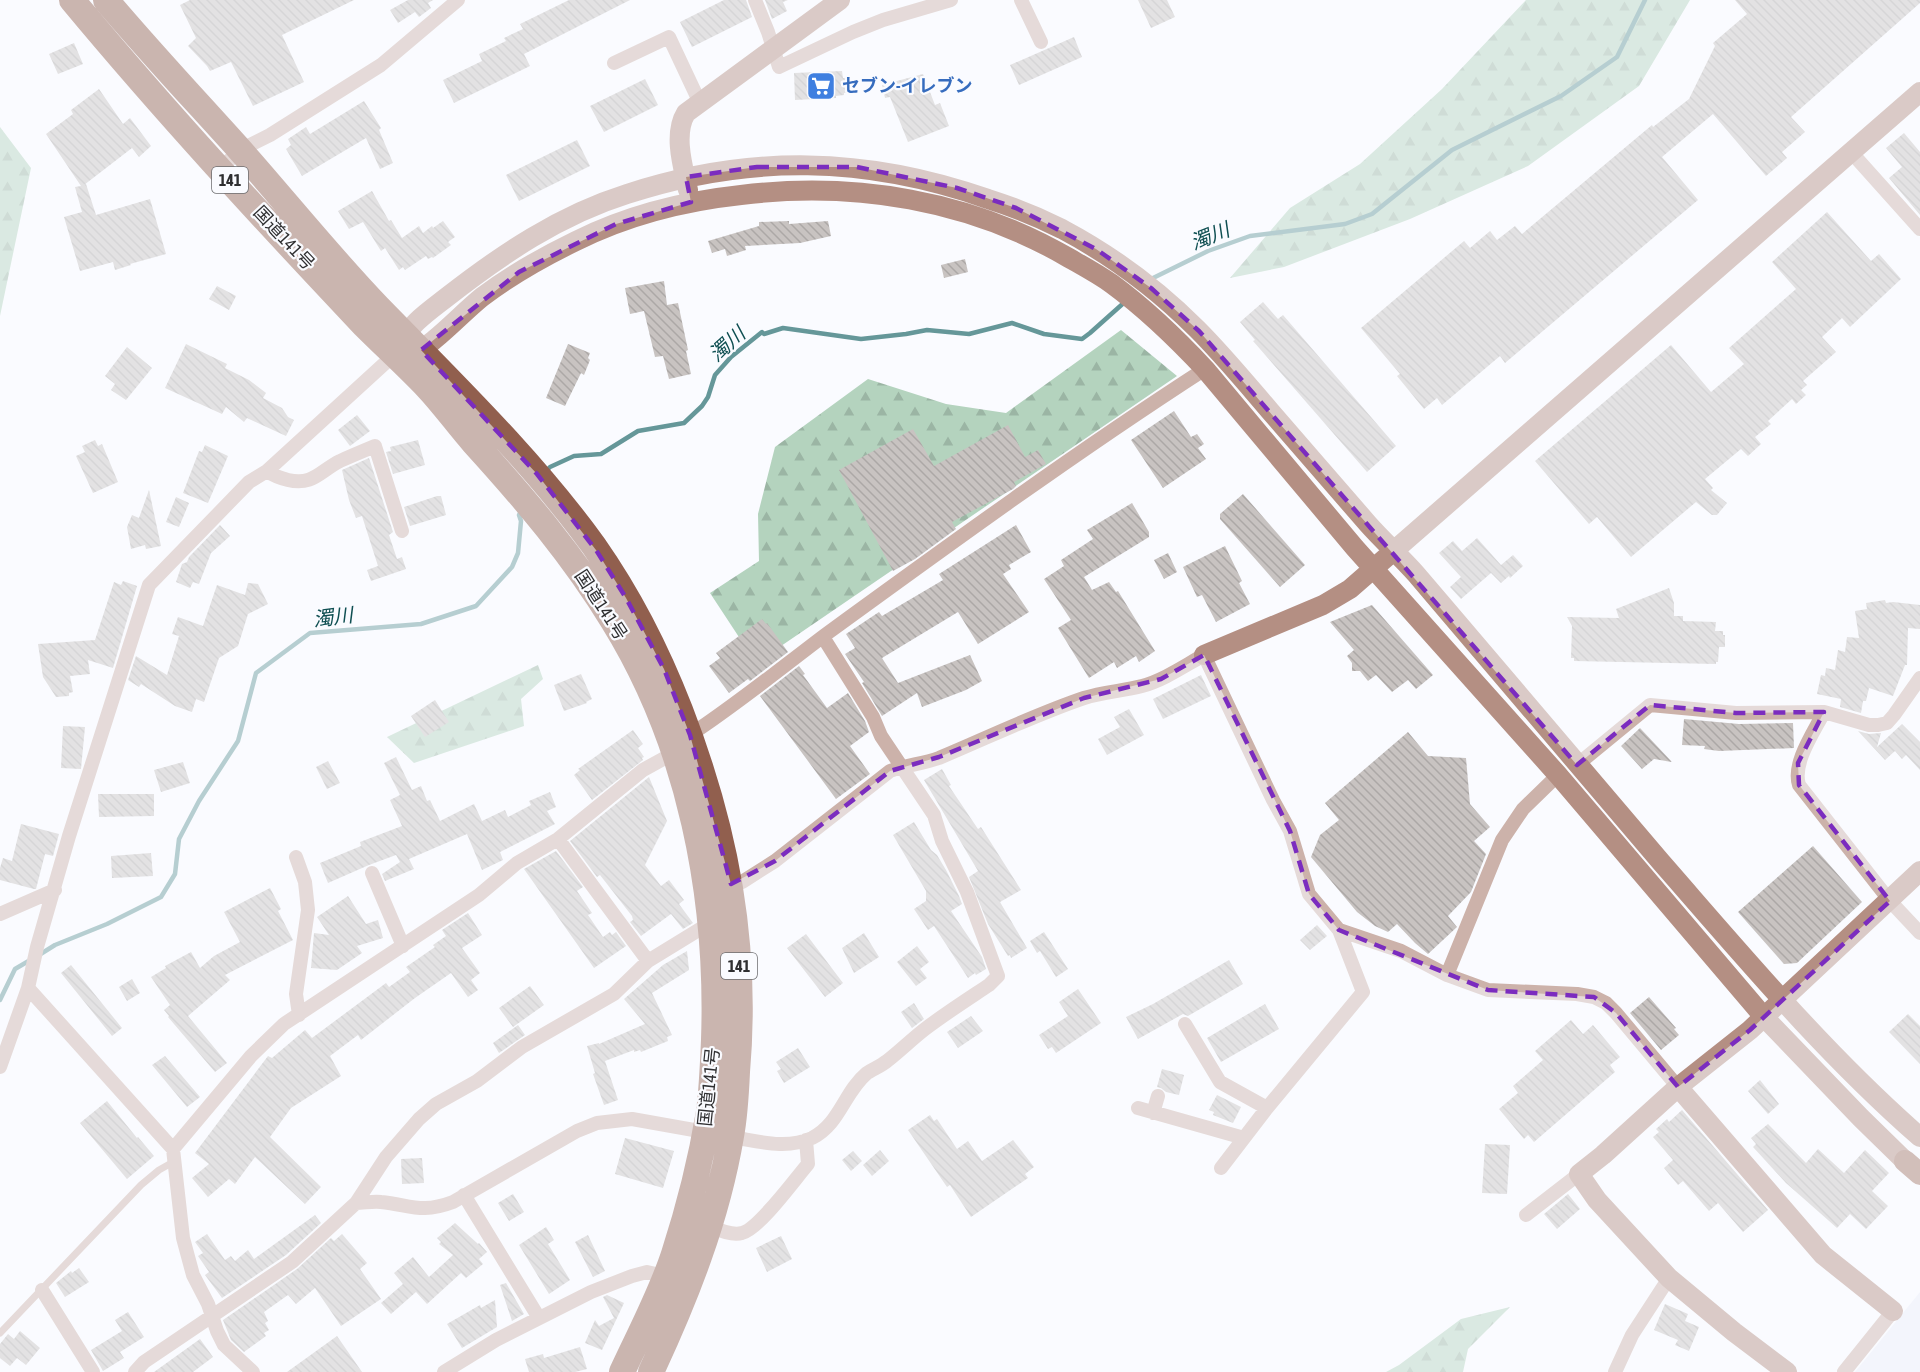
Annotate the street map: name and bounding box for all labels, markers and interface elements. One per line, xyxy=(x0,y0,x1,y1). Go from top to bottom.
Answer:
supermarket icon: セブン-イレブン xyxy=(805,70,837,102)
place label: セブン-イレブン xyxy=(842,75,973,96)
road number: 141 xyxy=(212,167,248,193)
street label: 国道141号 xyxy=(250,201,319,274)
water label: 濁川 xyxy=(1187,217,1235,254)
water label: 濁川 xyxy=(704,320,751,366)
street label: 国道141号 xyxy=(571,566,632,644)
water label: 濁川 xyxy=(312,602,356,630)
road number: 141 xyxy=(721,953,757,979)
street label: 国道141号 xyxy=(694,1046,723,1128)

